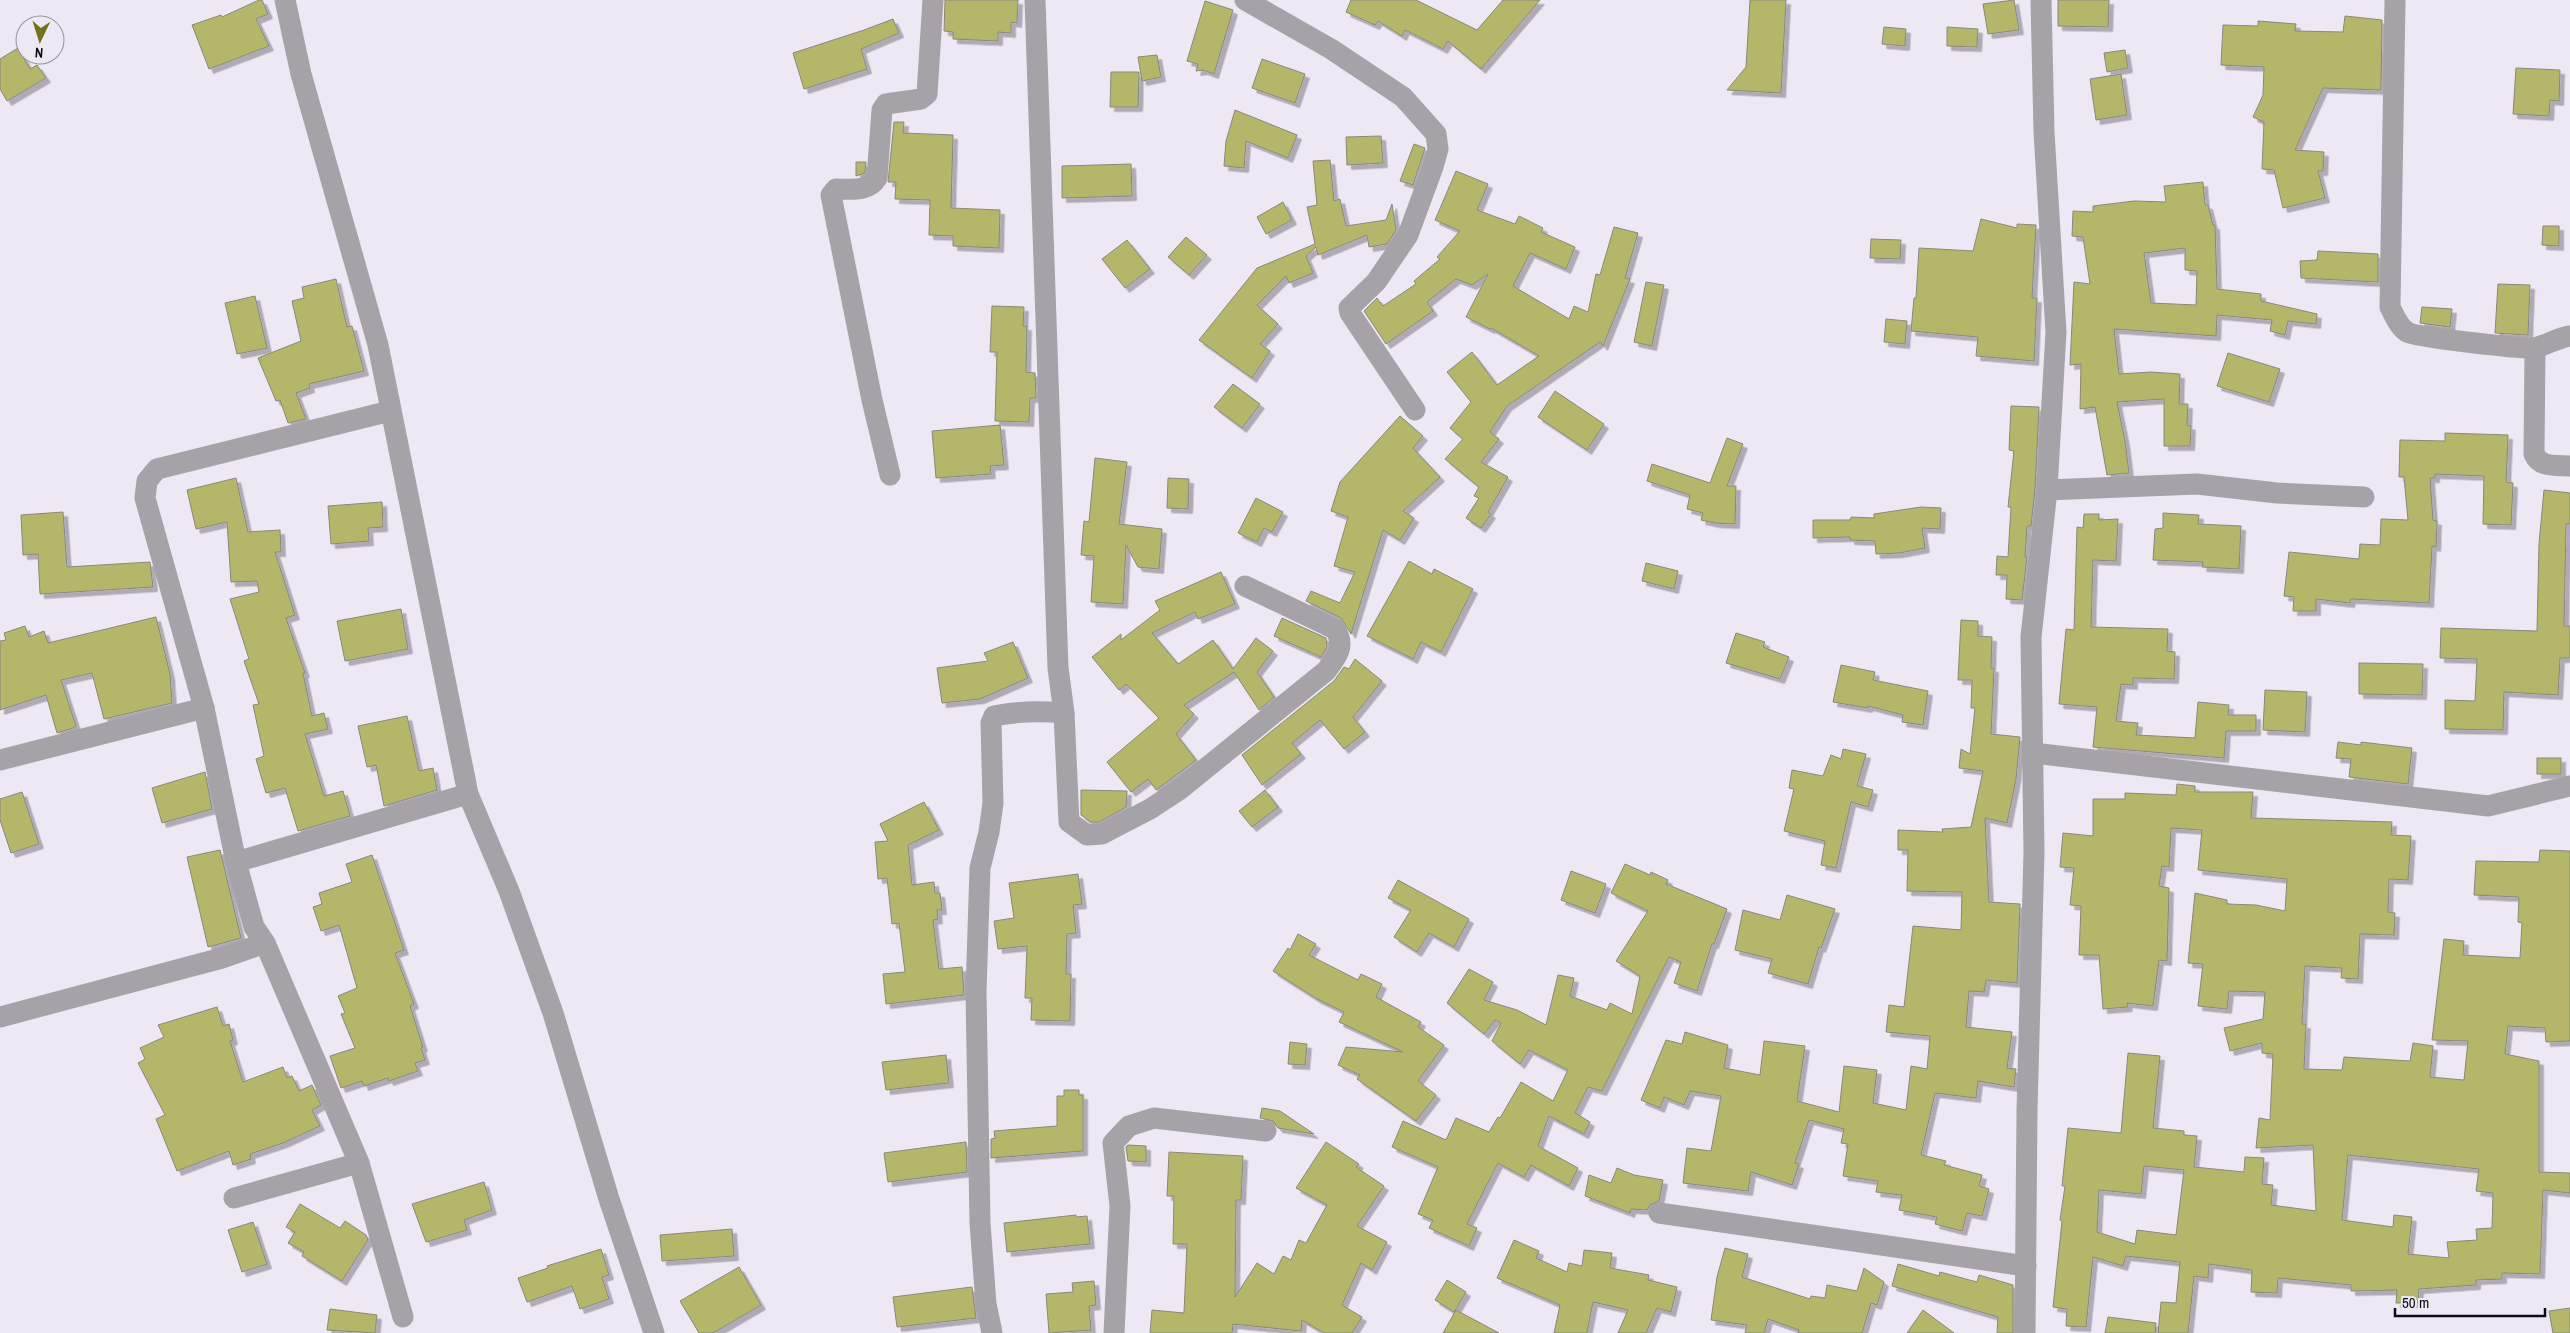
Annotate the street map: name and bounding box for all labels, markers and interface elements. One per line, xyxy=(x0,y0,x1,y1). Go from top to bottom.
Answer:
north arrow xyxy=(15,15,65,65)
text: N xyxy=(34,44,44,62)
scale bar xyxy=(2395,1286,2545,1318)
text: 50 m xyxy=(2402,1292,2429,1313)

